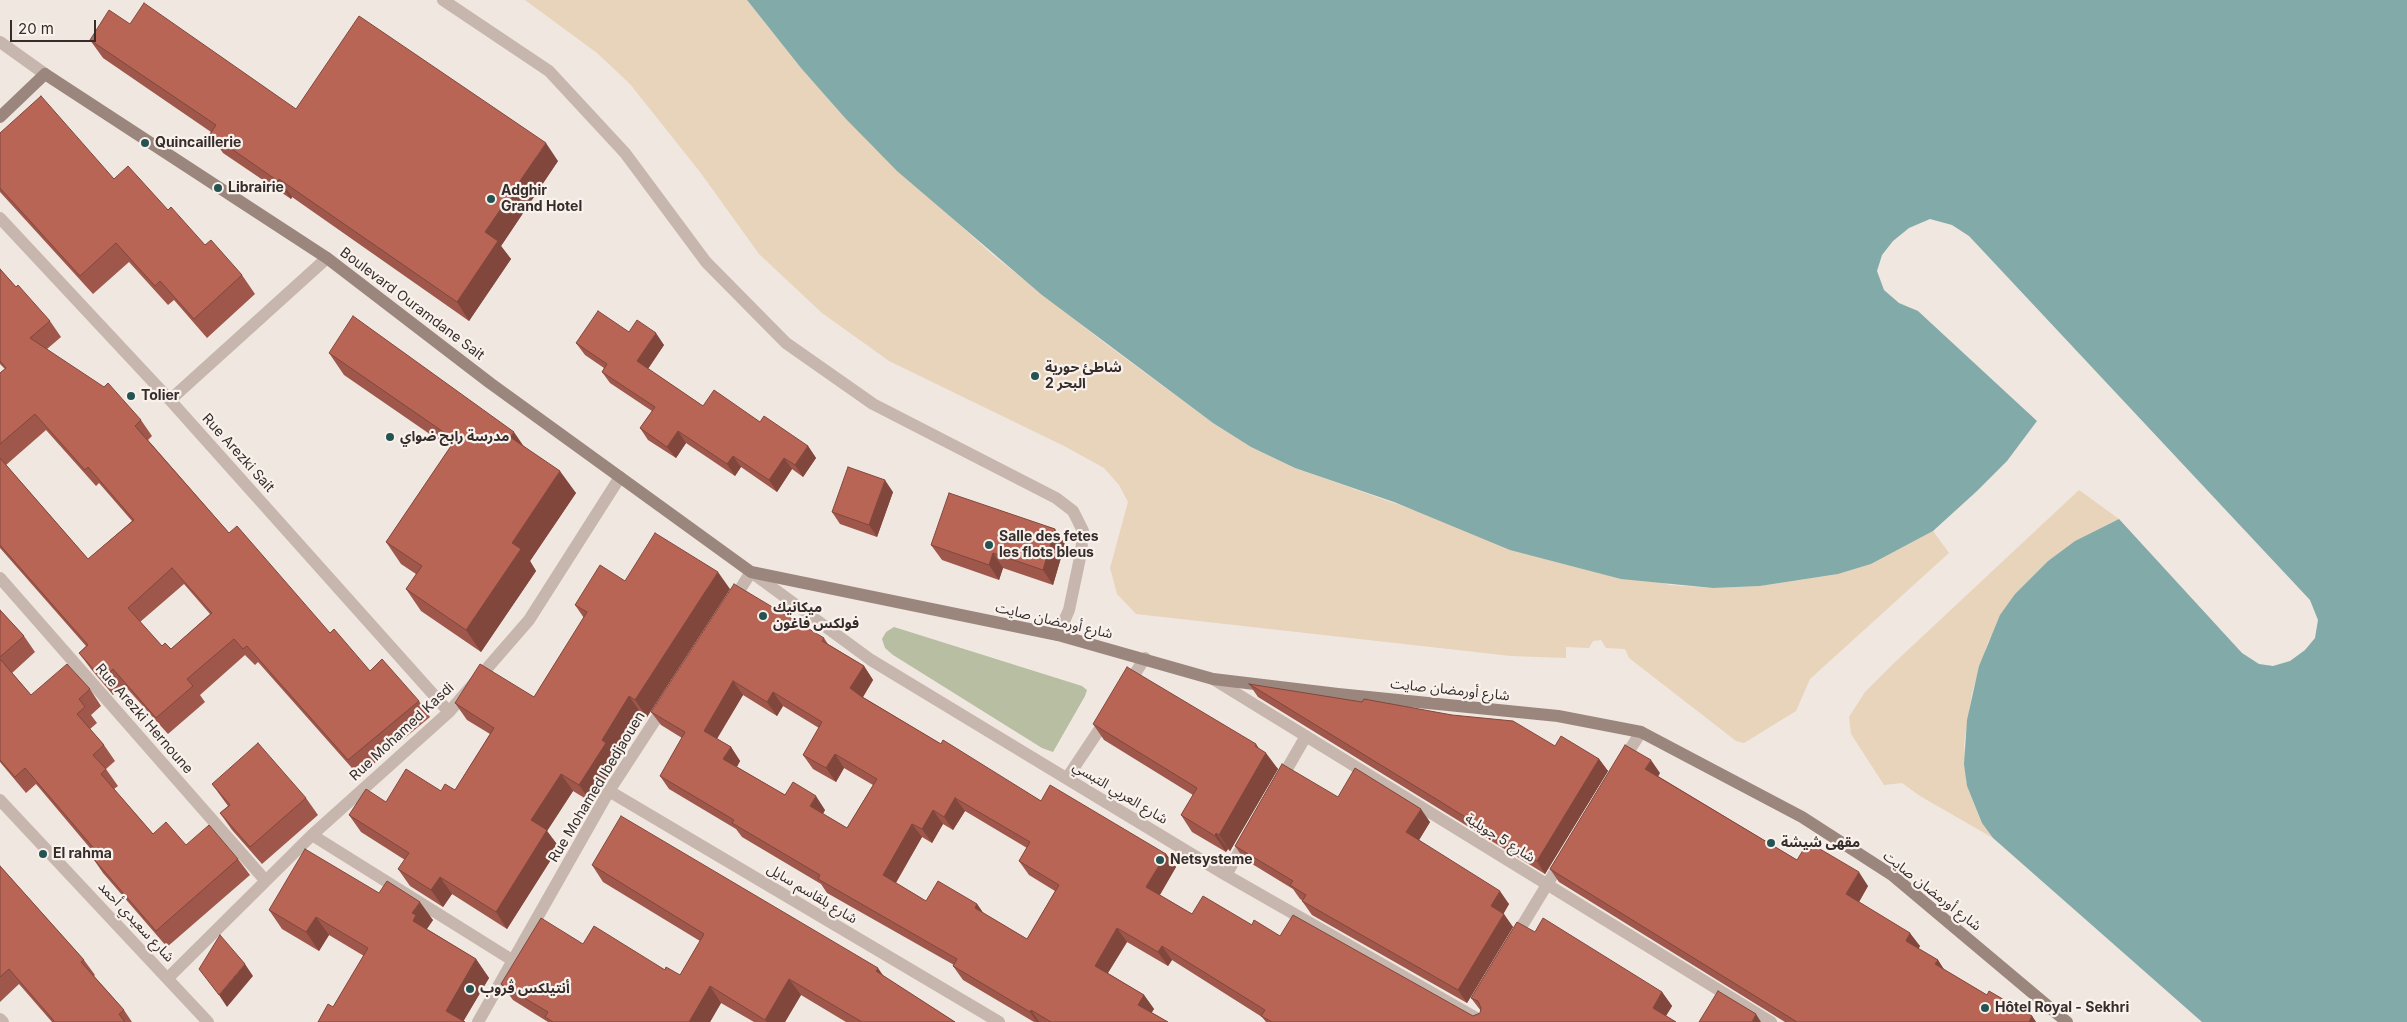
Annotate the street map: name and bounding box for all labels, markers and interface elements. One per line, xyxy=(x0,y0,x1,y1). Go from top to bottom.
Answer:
scale bar xyxy=(12,10,99,42)
text: 20 m xyxy=(18,19,54,38)
place label: Quincaillerie xyxy=(155,135,241,151)
marker: Quincaillerie xyxy=(139,137,151,149)
place label: Librairie xyxy=(228,180,284,196)
marker: Librairie xyxy=(212,182,224,194)
place label: Adghir Grand Hotel xyxy=(501,183,582,216)
marker: Adghir Grand Hotel xyxy=(485,193,497,205)
street label: Boulevard Ouramdane Sait xyxy=(337,244,487,364)
place label: شاطئ حورية البحر 2 xyxy=(1045,360,1122,392)
marker: شاطئ حورية البحر 2 xyxy=(1029,370,1041,382)
place label: Tolier xyxy=(141,388,179,404)
marker: Tolier xyxy=(125,390,137,402)
street label: Rue Arezki Sait xyxy=(198,410,278,496)
place label: مدرسة رابح ضواي xyxy=(400,429,509,445)
marker: مدرسة رابح ضواي xyxy=(384,431,396,443)
place label: Salle des fetes les flots bleus xyxy=(999,529,1099,562)
marker: Salle des fetes les flots bleus xyxy=(983,539,995,551)
street label: شارع أورمضان صايت xyxy=(994,599,1114,643)
place label: ميكانيك فولكس فاغون xyxy=(773,600,859,632)
marker: ميكانيك فولكس فاغون xyxy=(757,610,769,622)
street label: Rue Arezki Hernoune xyxy=(92,661,196,777)
street label: شارع أورمضان صايت xyxy=(1390,675,1510,705)
street label: Rue Mohamed Kasdi xyxy=(346,679,458,785)
street label: Rue Mohamed Ibedjaouen xyxy=(545,709,649,865)
street label: شارع العربي التبسي xyxy=(1069,758,1171,828)
street label: شارع 5 جويلية xyxy=(1462,810,1538,866)
place label: مقهى شيشة xyxy=(1781,835,1860,851)
marker: مقهى شيشة xyxy=(1765,837,1777,849)
place label: El rahma xyxy=(53,846,112,862)
marker: El rahma xyxy=(37,848,49,860)
street label: شارع أورمضان صايت xyxy=(1880,848,1984,934)
place label: Netsysteme xyxy=(1170,852,1253,868)
marker: Netsysteme xyxy=(1154,854,1166,866)
street label: شارع بلقاسم سايل xyxy=(764,860,860,928)
street label: شارع سعيدي أحمد xyxy=(94,878,178,966)
place label: أنتيلكس ڨروب xyxy=(480,981,570,997)
marker: أنتيلكس ڨروب xyxy=(464,983,476,995)
place label: Hôtel Royal - Sekhri xyxy=(1995,1000,2129,1016)
marker: Hôtel Royal - Sekhri xyxy=(1979,1002,1991,1014)

